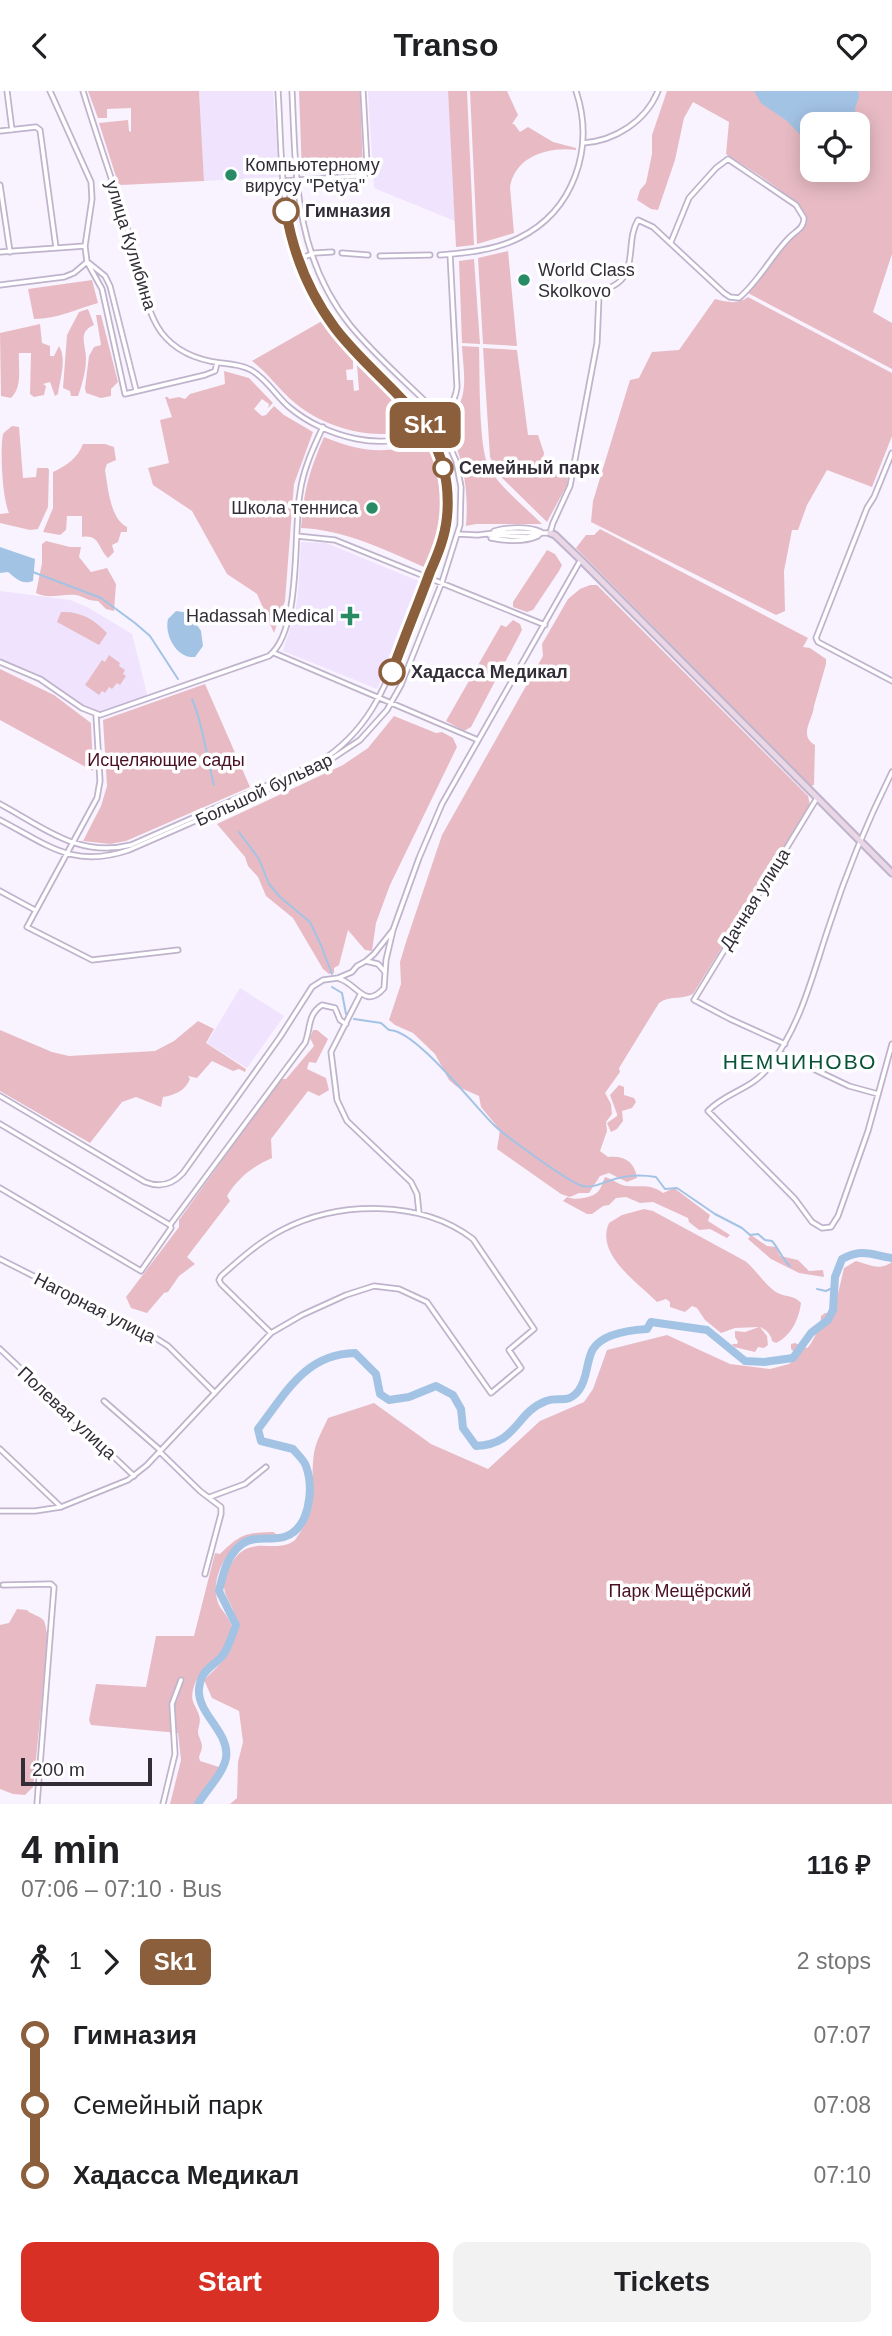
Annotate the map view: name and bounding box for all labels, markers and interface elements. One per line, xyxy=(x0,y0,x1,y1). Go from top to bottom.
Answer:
icon: back xyxy=(21,27,59,65)
text: Transo xyxy=(394,27,498,63)
icon: heart xyxy=(833,27,871,65)
map controls xyxy=(800,112,870,182)
button: locate xyxy=(800,112,870,182)
place label: Компьютерному вирусу "Petya" xyxy=(245,155,380,196)
marker: Компьютерному вирусу "Petya" xyxy=(223,167,239,183)
street label: улица Кулибина xyxy=(102,178,161,313)
marker: Гимназия xyxy=(273,198,299,224)
place label: Гимназия xyxy=(305,201,391,221)
place label: World Class Skolkovo xyxy=(538,260,635,301)
marker: World Class Skolkovo xyxy=(516,272,532,288)
line badge: Sk1 xyxy=(385,402,465,448)
text: Sk1 xyxy=(404,411,446,438)
marker: Семейный парк xyxy=(433,458,453,478)
place label: Семейный парк xyxy=(459,458,600,478)
place label: Школа тенниса xyxy=(231,498,359,518)
marker: Школа тенниса xyxy=(364,500,380,516)
place label: Hadassah Medical xyxy=(186,606,334,626)
marker: Hadassah Medical xyxy=(340,606,360,626)
marker: Хадасса Медикал xyxy=(379,659,405,685)
place label: Хадасса Медикал xyxy=(411,662,568,682)
park label: Исцеляющие сады xyxy=(87,750,245,770)
street label: Большой бульвар xyxy=(192,750,336,830)
street label: Дачная улица xyxy=(716,844,795,953)
district label: НЕМЧИНОВО xyxy=(723,1050,877,1073)
street label: Нагорная улица xyxy=(31,1269,160,1348)
street label: Полевая улица xyxy=(14,1362,121,1464)
park label: Парк Мещёрский xyxy=(609,1581,751,1601)
scale bar xyxy=(21,1755,152,1787)
text: 200 m xyxy=(32,1759,85,1780)
text: 4 min xyxy=(21,1829,120,1871)
text: 116 ₽ xyxy=(807,1850,871,1880)
text: 07:06 – 07:10 · Bus xyxy=(21,1876,222,1902)
icon: walk xyxy=(21,1943,59,1981)
icon: forward xyxy=(92,1943,130,1981)
text: 1 xyxy=(69,1948,82,1974)
text: Sk1 xyxy=(154,1948,197,1975)
text: 2 stops xyxy=(797,1948,871,1974)
text: Гимназия xyxy=(73,2020,197,2050)
text: 07:07 xyxy=(813,2022,871,2048)
text: Семейный парк xyxy=(73,2090,262,2120)
text: 07:08 xyxy=(813,2092,871,2118)
text: Хадасса Медикал xyxy=(73,2160,299,2190)
text: 07:10 xyxy=(813,2162,871,2188)
button: Start xyxy=(21,2242,439,2322)
button: Tickets xyxy=(453,2242,871,2322)

